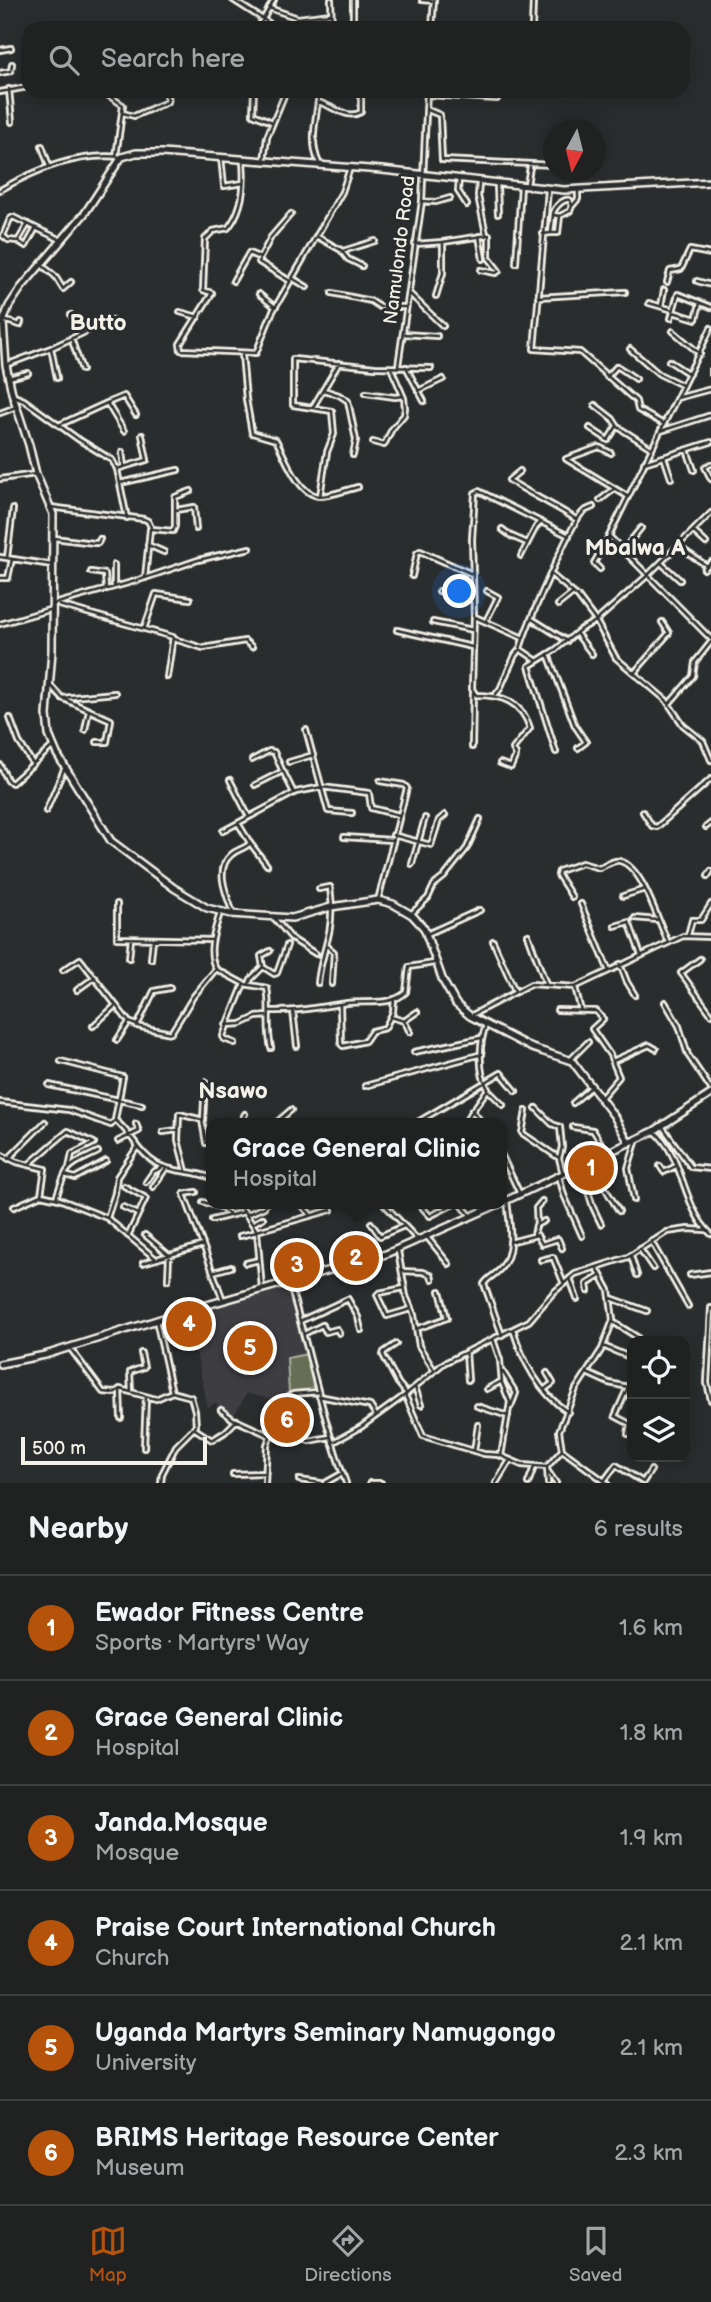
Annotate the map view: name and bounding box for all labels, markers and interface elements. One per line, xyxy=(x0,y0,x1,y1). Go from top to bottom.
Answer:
search box xyxy=(21,21,690,98)
icon: search xyxy=(45,41,83,79)
text: Search here xyxy=(101,44,245,75)
north arrow xyxy=(543,119,606,182)
street label: Namulondo Road xyxy=(379,174,421,326)
district label: Butto xyxy=(69,309,127,337)
district label: Mbalwa A xyxy=(585,534,686,562)
your location xyxy=(442,574,476,608)
district label: Nsawo xyxy=(198,1077,268,1105)
popup xyxy=(206,1118,507,1209)
text: Grace General Clinic xyxy=(232,1134,481,1165)
pin: 1 xyxy=(568,1142,614,1194)
text: Hospital xyxy=(232,1165,317,1193)
pin: 2 xyxy=(333,1232,379,1284)
pin: 3 xyxy=(274,1239,320,1291)
pin: 4 xyxy=(166,1298,212,1350)
pin: 5 xyxy=(227,1322,273,1374)
map controls xyxy=(627,1336,690,1462)
button: locate xyxy=(627,1336,690,1399)
pin: 6 xyxy=(264,1394,310,1446)
button: layers xyxy=(627,1399,690,1462)
scale bar xyxy=(21,1434,206,1466)
text: 500 m xyxy=(32,1437,86,1460)
text: Nearby xyxy=(28,1511,128,1547)
text: 6 results xyxy=(594,1515,683,1543)
text: Ewador Fitness Centre xyxy=(95,1598,364,1629)
text: 1 xyxy=(46,1614,56,1642)
text: 1.6 km xyxy=(619,1614,683,1642)
text: Sports · Martyrs' Way xyxy=(95,1629,309,1657)
text: Grace General Clinic xyxy=(95,1703,343,1734)
text: 2 xyxy=(44,1719,58,1747)
text: 1.8 km xyxy=(620,1719,683,1747)
text: Hospital xyxy=(95,1734,180,1762)
text: Janda.Mosque xyxy=(95,1808,268,1839)
text: 3 xyxy=(44,1824,58,1852)
text: 1.9 km xyxy=(620,1824,683,1852)
text: Mosque xyxy=(95,1839,179,1867)
text: Praise Court International Church xyxy=(95,1913,496,1944)
text: 4 xyxy=(44,1929,58,1957)
text: 2.1 km xyxy=(620,1929,683,1957)
text: Church xyxy=(95,1944,170,1972)
text: Uganda Martyrs Seminary Namugongo xyxy=(95,2018,556,2049)
text: 5 xyxy=(44,2034,58,2062)
text: 2.1 km xyxy=(620,2034,683,2062)
text: University xyxy=(95,2049,196,2077)
text: BRIMS Heritage Resource Center xyxy=(95,2123,499,2154)
text: 6 xyxy=(44,2139,58,2167)
text: 2.3 km xyxy=(614,2139,683,2167)
text: Museum xyxy=(95,2154,185,2182)
tab: Map xyxy=(89,2222,127,2287)
tab: Directions xyxy=(304,2222,392,2287)
tab: Saved xyxy=(569,2222,622,2287)

